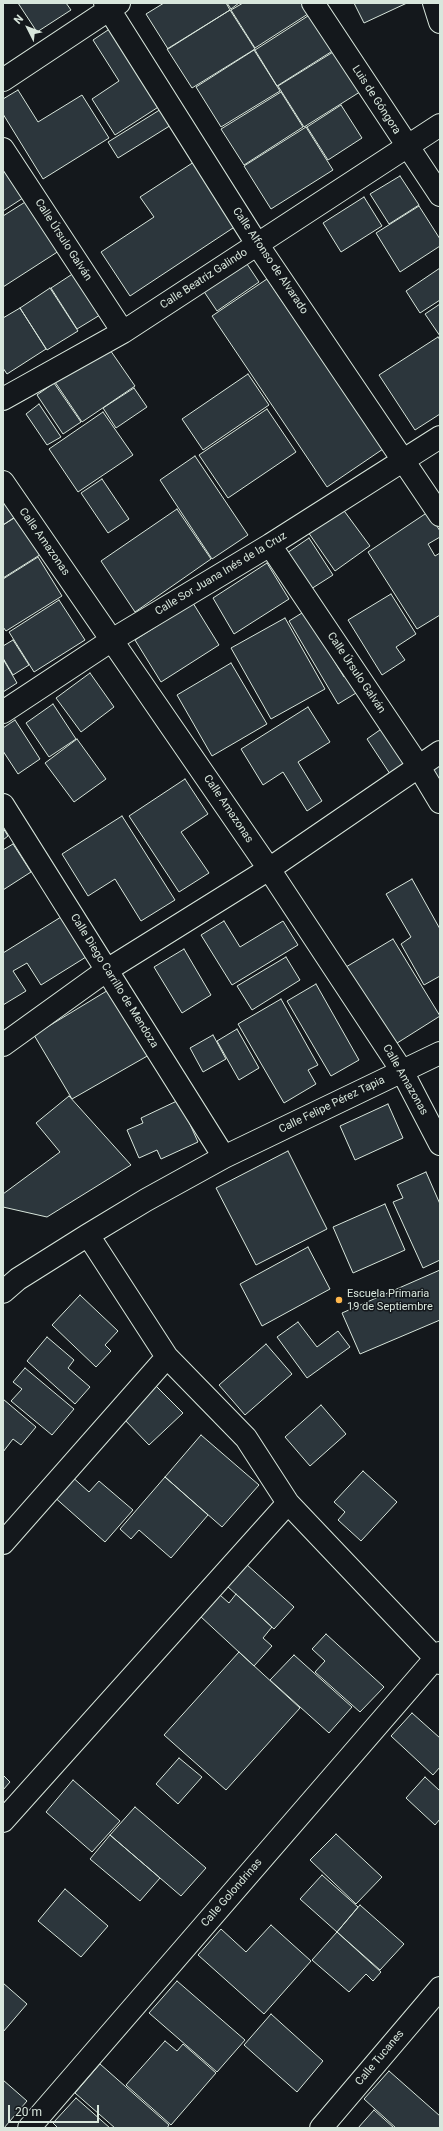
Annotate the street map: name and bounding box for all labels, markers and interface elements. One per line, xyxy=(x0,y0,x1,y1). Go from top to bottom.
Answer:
north arrow xyxy=(8,8,48,48)
text: N xyxy=(11,12,26,27)
street label: Luis de Góngora xyxy=(349,63,403,137)
street label: Calle Úrsulo Galván xyxy=(32,197,94,283)
street label: Calle Alfonso de Alvarado xyxy=(229,205,311,317)
street label: Calle Beatriz Galindo xyxy=(158,246,250,312)
street label: Calle Amazonas xyxy=(16,506,72,578)
street label: Calle Sor Juana Inés de la Cruz xyxy=(153,529,289,619)
street label: Calle Úrsulo Galván xyxy=(324,630,388,716)
street label: Calle Amazonas xyxy=(200,772,256,846)
street label: Calle Diego Carrillo de Mendoza xyxy=(67,911,161,1051)
street label: Calle Amazonas xyxy=(379,1042,431,1118)
street label: Calle Felipe Pérez Tapia xyxy=(277,1074,387,1136)
place label: Escuela Primaria 19 de Septiembre xyxy=(347,1287,433,1313)
marker: Escuela Primaria 19 de Septiembre xyxy=(334,1295,344,1305)
street label: Calle Golondrinas xyxy=(199,1856,265,1930)
street label: Calle Tucanes xyxy=(353,2028,407,2088)
scale bar xyxy=(10,2097,101,2123)
text: 20 m xyxy=(15,2105,42,2119)

